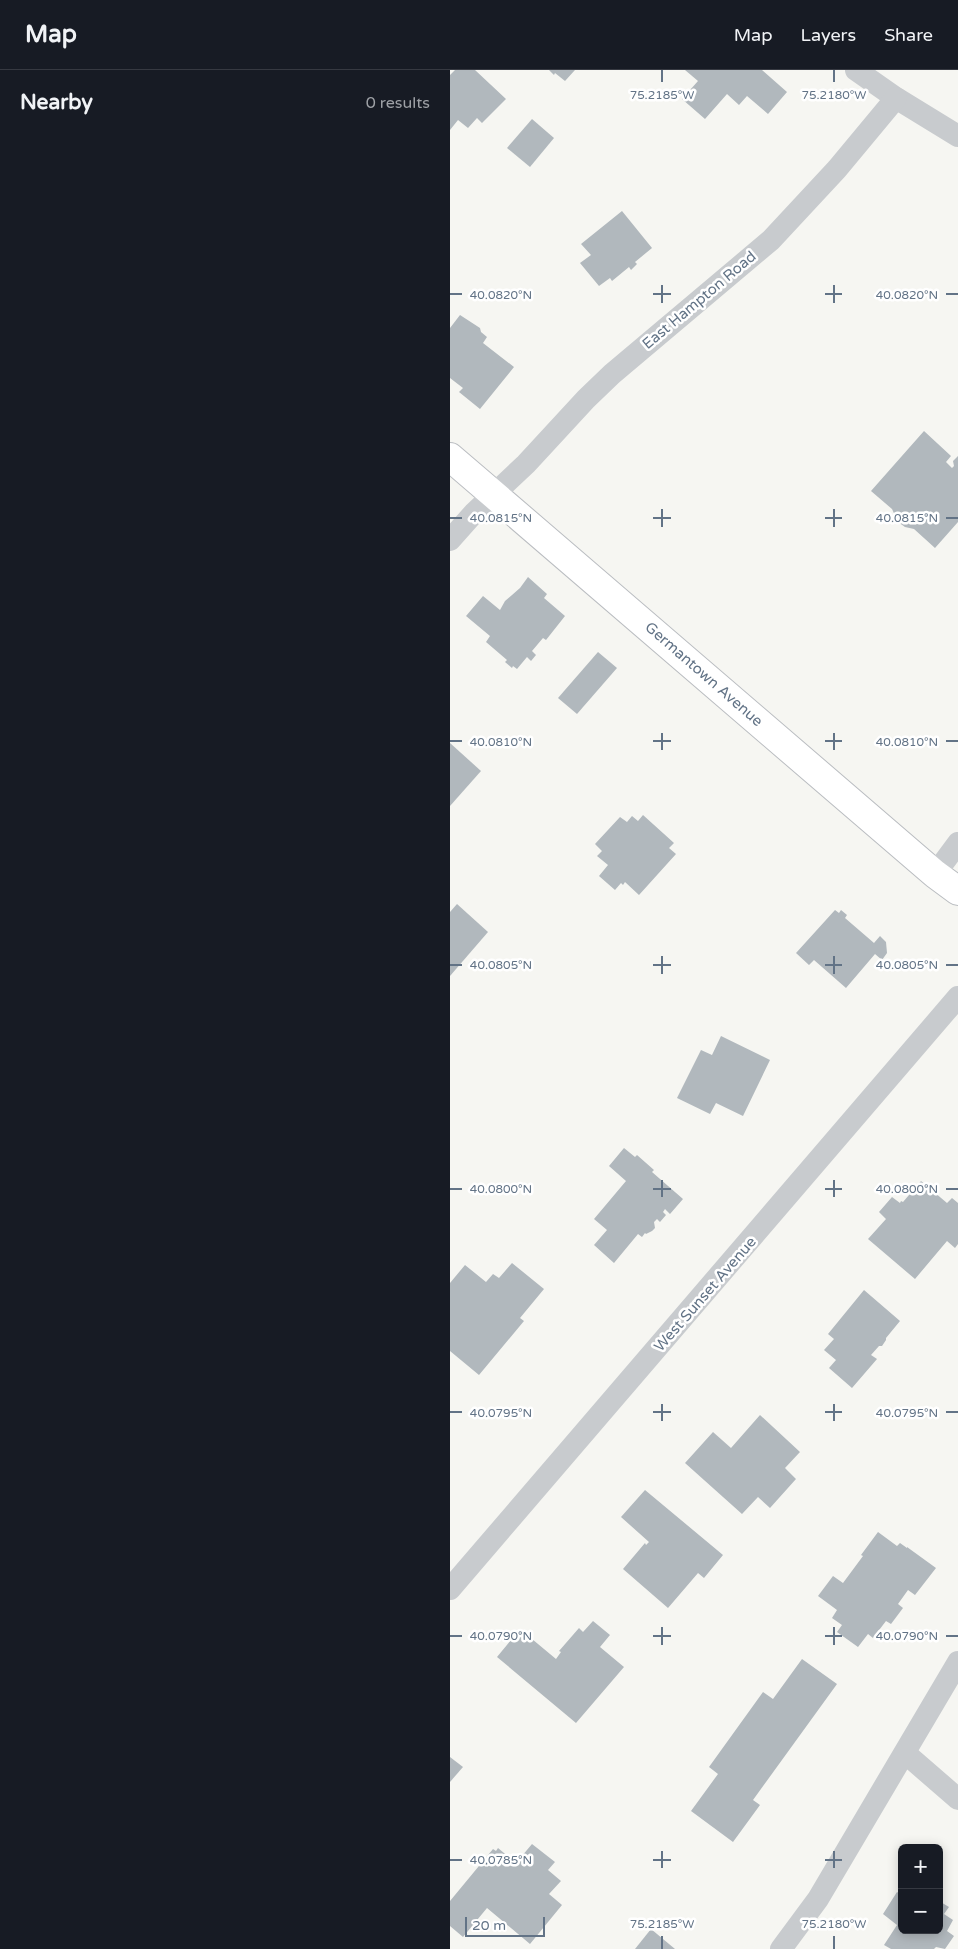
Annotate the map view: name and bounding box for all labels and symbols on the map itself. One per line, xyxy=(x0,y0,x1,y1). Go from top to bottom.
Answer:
text: 75.2185°W xyxy=(630,88,694,102)
text: 75.2180°W xyxy=(802,88,866,102)
street label: East Hampton Road xyxy=(638,247,760,353)
text: 40.0820°N xyxy=(470,288,532,302)
text: 40.0820°N xyxy=(876,288,938,302)
text: 40.0815°N xyxy=(470,511,532,525)
text: 40.0815°N xyxy=(876,511,938,525)
street label: Germantown Avenue xyxy=(641,618,767,730)
text: 40.0810°N xyxy=(470,735,532,749)
text: 40.0810°N xyxy=(876,735,938,749)
text: 40.0805°N xyxy=(470,958,532,972)
text: 40.0805°N xyxy=(876,958,938,972)
text: 40.0800°N xyxy=(470,1182,532,1196)
text: 40.0800°N xyxy=(876,1182,938,1196)
street label: West Sunset Avenue xyxy=(650,1233,760,1355)
text: 40.0795°N xyxy=(470,1406,532,1420)
text: 40.0795°N xyxy=(876,1406,938,1420)
text: 40.0790°N xyxy=(470,1629,532,1643)
text: 40.0790°N xyxy=(876,1629,938,1643)
text: 40.0785°N xyxy=(470,1853,532,1867)
scale bar xyxy=(465,1914,545,1937)
text: 75.2185°W xyxy=(630,1917,694,1931)
text: 75.2180°W xyxy=(802,1917,866,1931)

